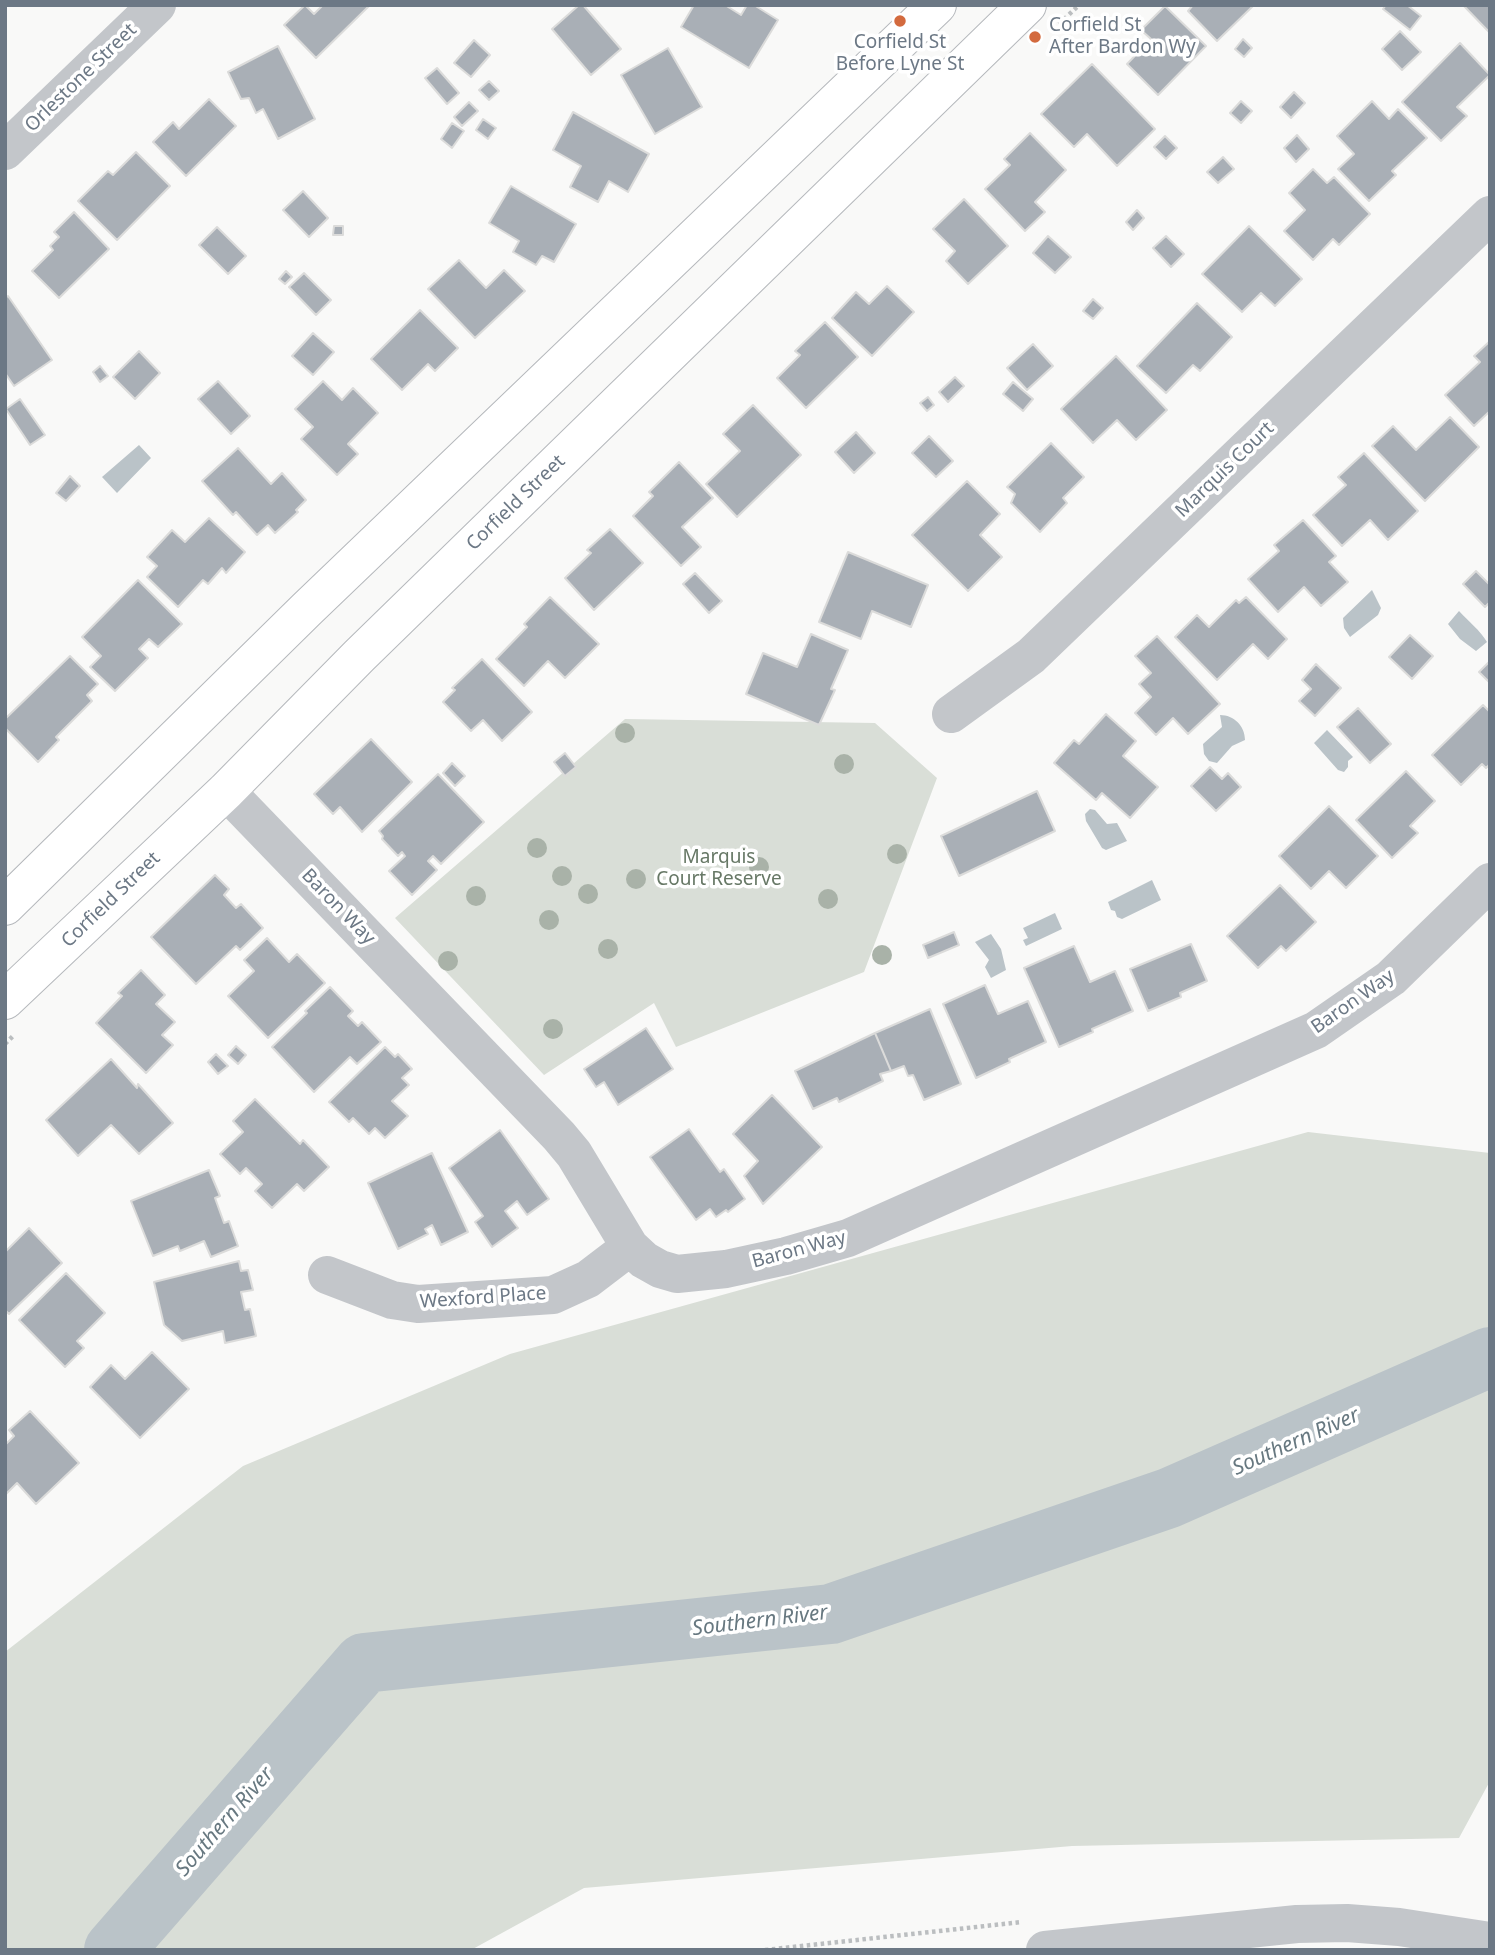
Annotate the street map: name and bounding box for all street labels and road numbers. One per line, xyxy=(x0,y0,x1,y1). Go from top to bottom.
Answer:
street label: Orlestone Street xyxy=(20,19,142,137)
street label: Marquis Court xyxy=(1171,417,1279,523)
street label: Corfield Street xyxy=(462,450,570,556)
street label: Corfield Street xyxy=(57,847,165,953)
street label: Baron Way xyxy=(296,864,380,950)
street label: Baron Way xyxy=(1307,965,1399,1039)
street label: Baron Way xyxy=(750,1227,848,1273)
street label: Wexford Place xyxy=(419,1282,547,1314)

